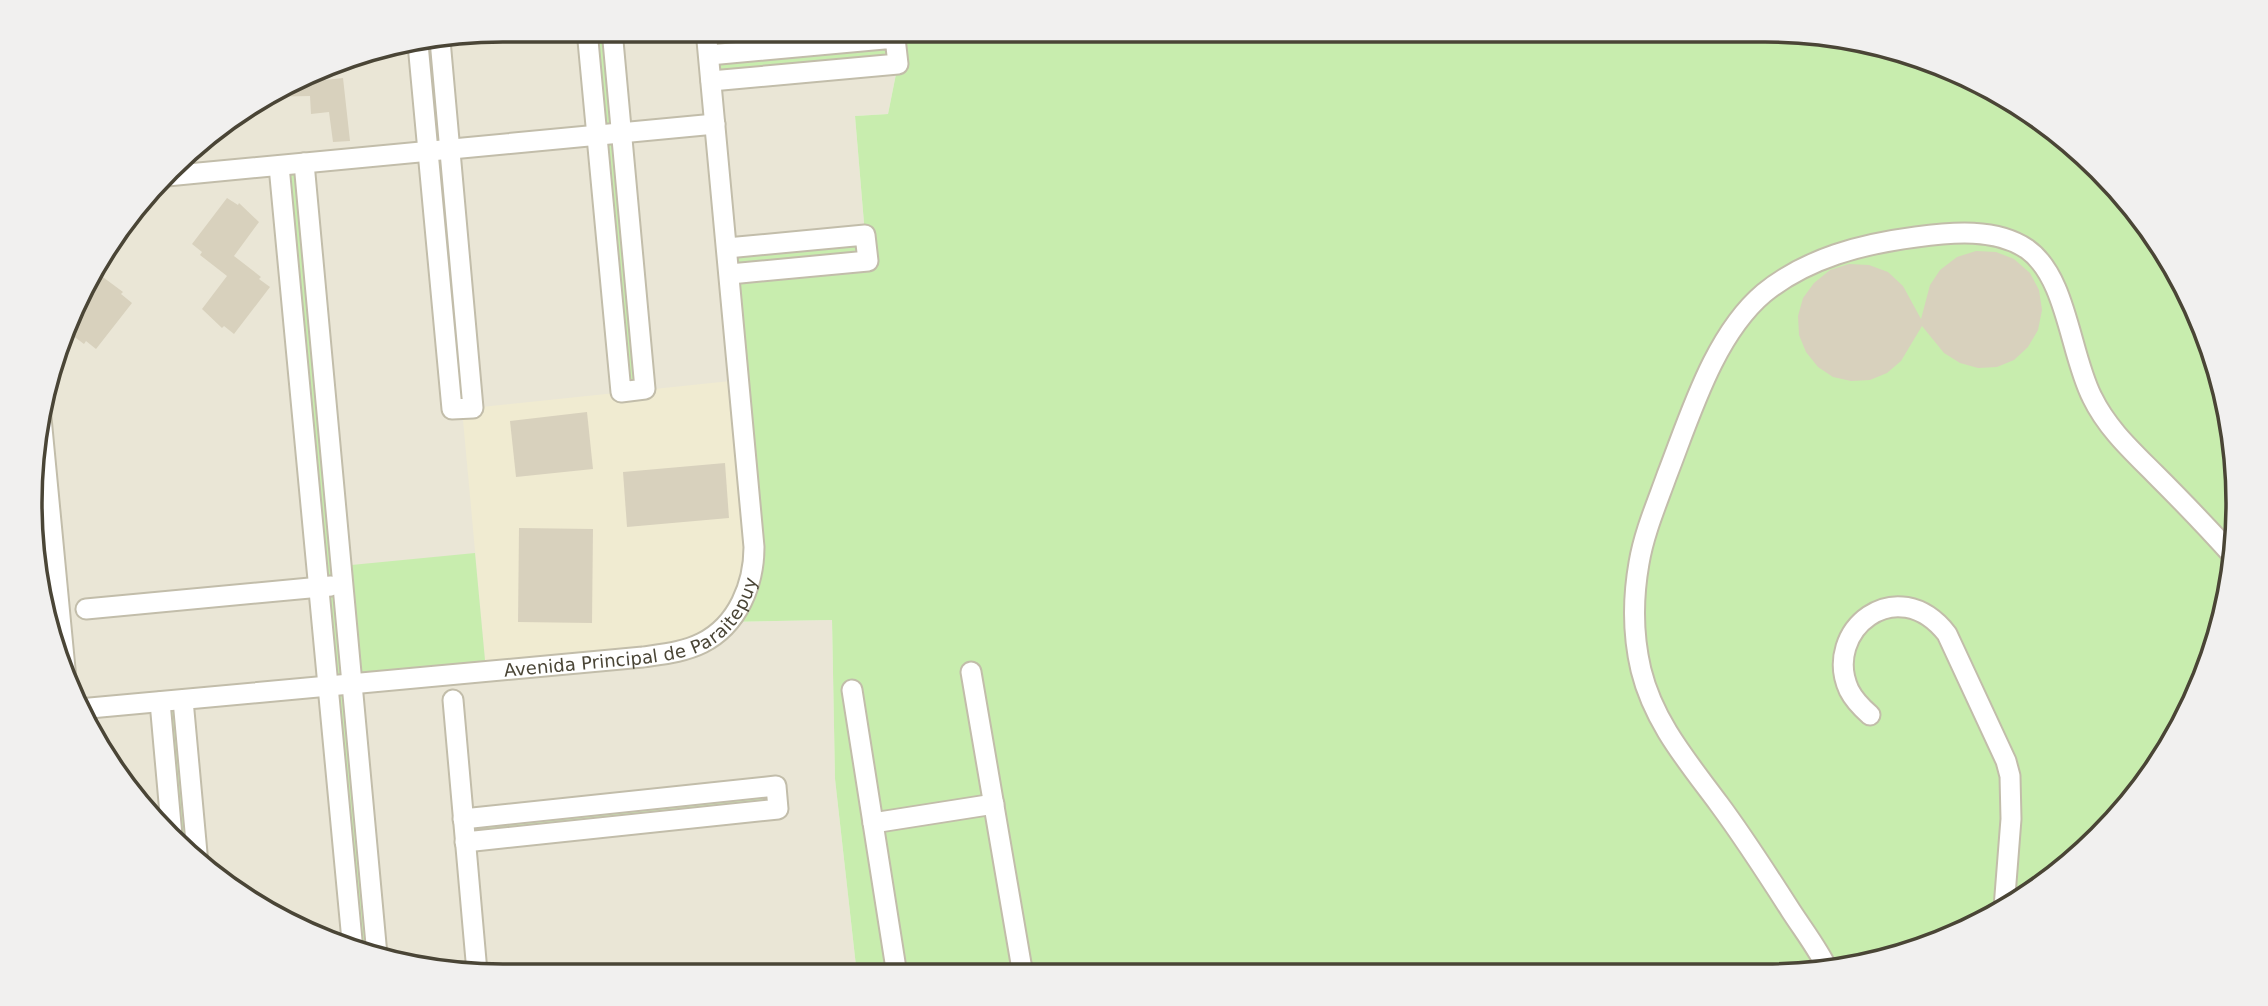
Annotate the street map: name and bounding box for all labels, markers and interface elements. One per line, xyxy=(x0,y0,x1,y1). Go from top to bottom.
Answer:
street label: Avenida Principal de Paraitepuy xyxy=(503,574,761,680)

